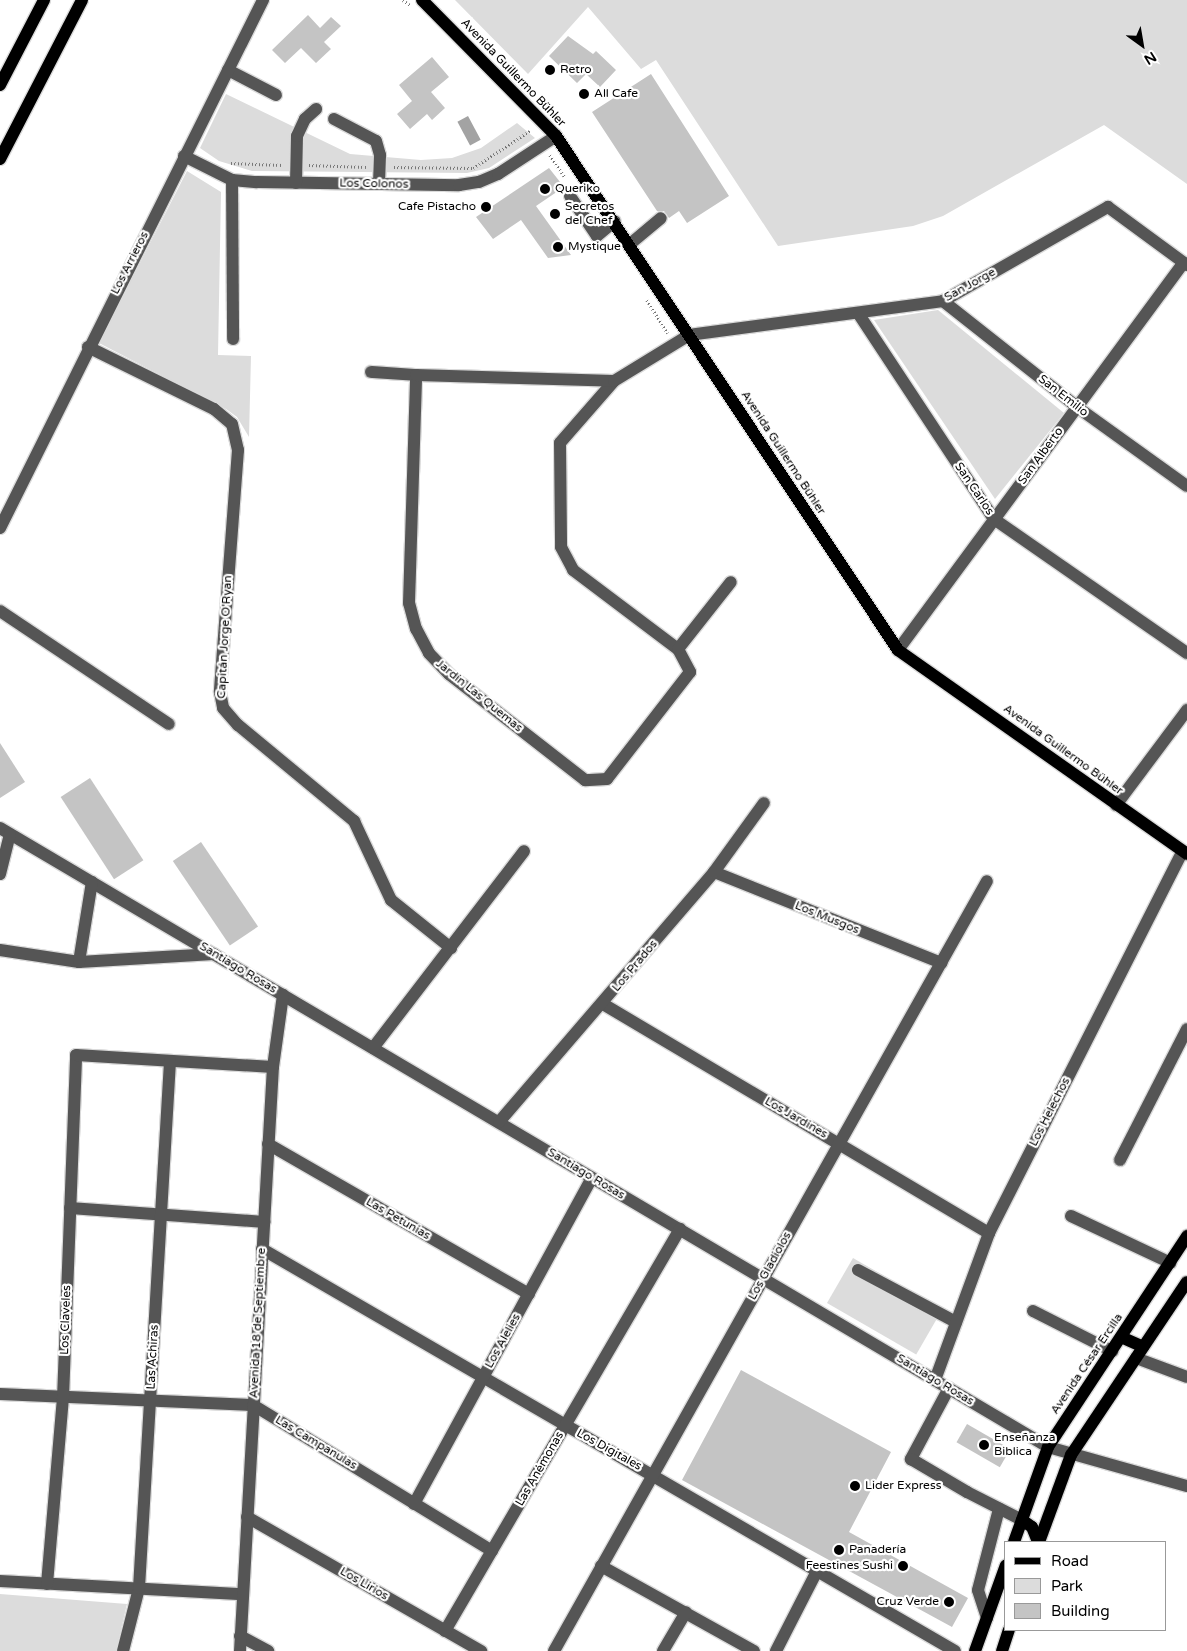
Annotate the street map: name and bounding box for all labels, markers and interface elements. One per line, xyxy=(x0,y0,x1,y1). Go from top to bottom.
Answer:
street label: Avenida Guillermo Bühler xyxy=(458,16,568,130)
north arrow xyxy=(1117,20,1167,70)
text: N xyxy=(1141,48,1159,68)
place label: Retro xyxy=(560,63,592,77)
marker: Retro xyxy=(544,64,556,76)
place label: All Cafe xyxy=(594,87,638,101)
marker: All Cafe xyxy=(578,88,590,100)
street label: Los Colonos xyxy=(339,176,409,192)
place label: Queriko xyxy=(555,182,600,196)
marker: Queriko xyxy=(539,183,551,195)
place label: Cafe Pistacho xyxy=(398,200,476,214)
place label: Secretos del Chef xyxy=(565,200,614,228)
marker: Cafe Pistacho xyxy=(480,201,492,213)
marker: Secretos del Chef xyxy=(549,208,561,220)
street label: Los Arrieros xyxy=(108,229,152,297)
place label: Mystique xyxy=(568,240,621,254)
marker: Mystique xyxy=(552,241,564,253)
street label: San Jorge xyxy=(942,265,998,305)
street label: San Emilio xyxy=(1035,372,1091,420)
street label: Avenida Guillermo Bühler xyxy=(738,388,828,518)
street label: San Alberto xyxy=(1015,425,1067,487)
street label: San Carlos xyxy=(951,460,997,518)
street label: Capitán Jorge O'Ryan xyxy=(215,575,235,699)
street label: Jardín Las Quemas xyxy=(433,657,525,735)
street label: Avenida Guillermo Bühler xyxy=(1000,702,1126,798)
street label: Los Musgos xyxy=(793,899,861,937)
street label: Los Prados xyxy=(609,937,661,995)
street label: Santiago Rosas xyxy=(197,939,279,997)
street label: Los Helechos xyxy=(1026,1075,1074,1149)
street label: Los Jardines xyxy=(762,1094,830,1142)
street label: Santiago Rosas xyxy=(545,1145,627,1203)
street label: Las Petunias xyxy=(363,1195,433,1243)
street label: Los Gladiolos xyxy=(745,1229,795,1303)
street label: Avenida 18 de Septiembre xyxy=(247,1247,269,1399)
street label: Los Claveles xyxy=(58,1285,74,1355)
street label: Los Alelies xyxy=(482,1311,524,1371)
street label: Avenida César Ercilla xyxy=(1048,1311,1126,1417)
street label: Las Achiras xyxy=(144,1324,162,1390)
street label: Santiago Rosas xyxy=(894,1351,976,1409)
street label: Las Campanulas xyxy=(272,1413,360,1473)
street label: Los Digitales xyxy=(574,1426,644,1474)
street label: Las Anémonas xyxy=(513,1429,567,1509)
place label: Enseñanza Biblica xyxy=(994,1431,1056,1459)
marker: Enseñanza Biblica xyxy=(978,1439,990,1451)
place label: Lider Express xyxy=(865,1479,941,1493)
marker: Lider Express xyxy=(849,1480,861,1492)
legend xyxy=(1004,1541,1167,1631)
place label: Panadería xyxy=(849,1543,906,1557)
marker: Panadería xyxy=(833,1544,845,1556)
text: Road xyxy=(1051,1552,1089,1570)
place label: Feestines Sushi xyxy=(806,1559,893,1573)
marker: Feestines Sushi xyxy=(897,1560,909,1572)
street label: Los Lirios xyxy=(337,1564,391,1604)
text: Park xyxy=(1051,1577,1083,1595)
place label: Cruz Verde xyxy=(877,1595,939,1609)
marker: Cruz Verde xyxy=(943,1596,955,1608)
text: Building xyxy=(1051,1602,1110,1620)

